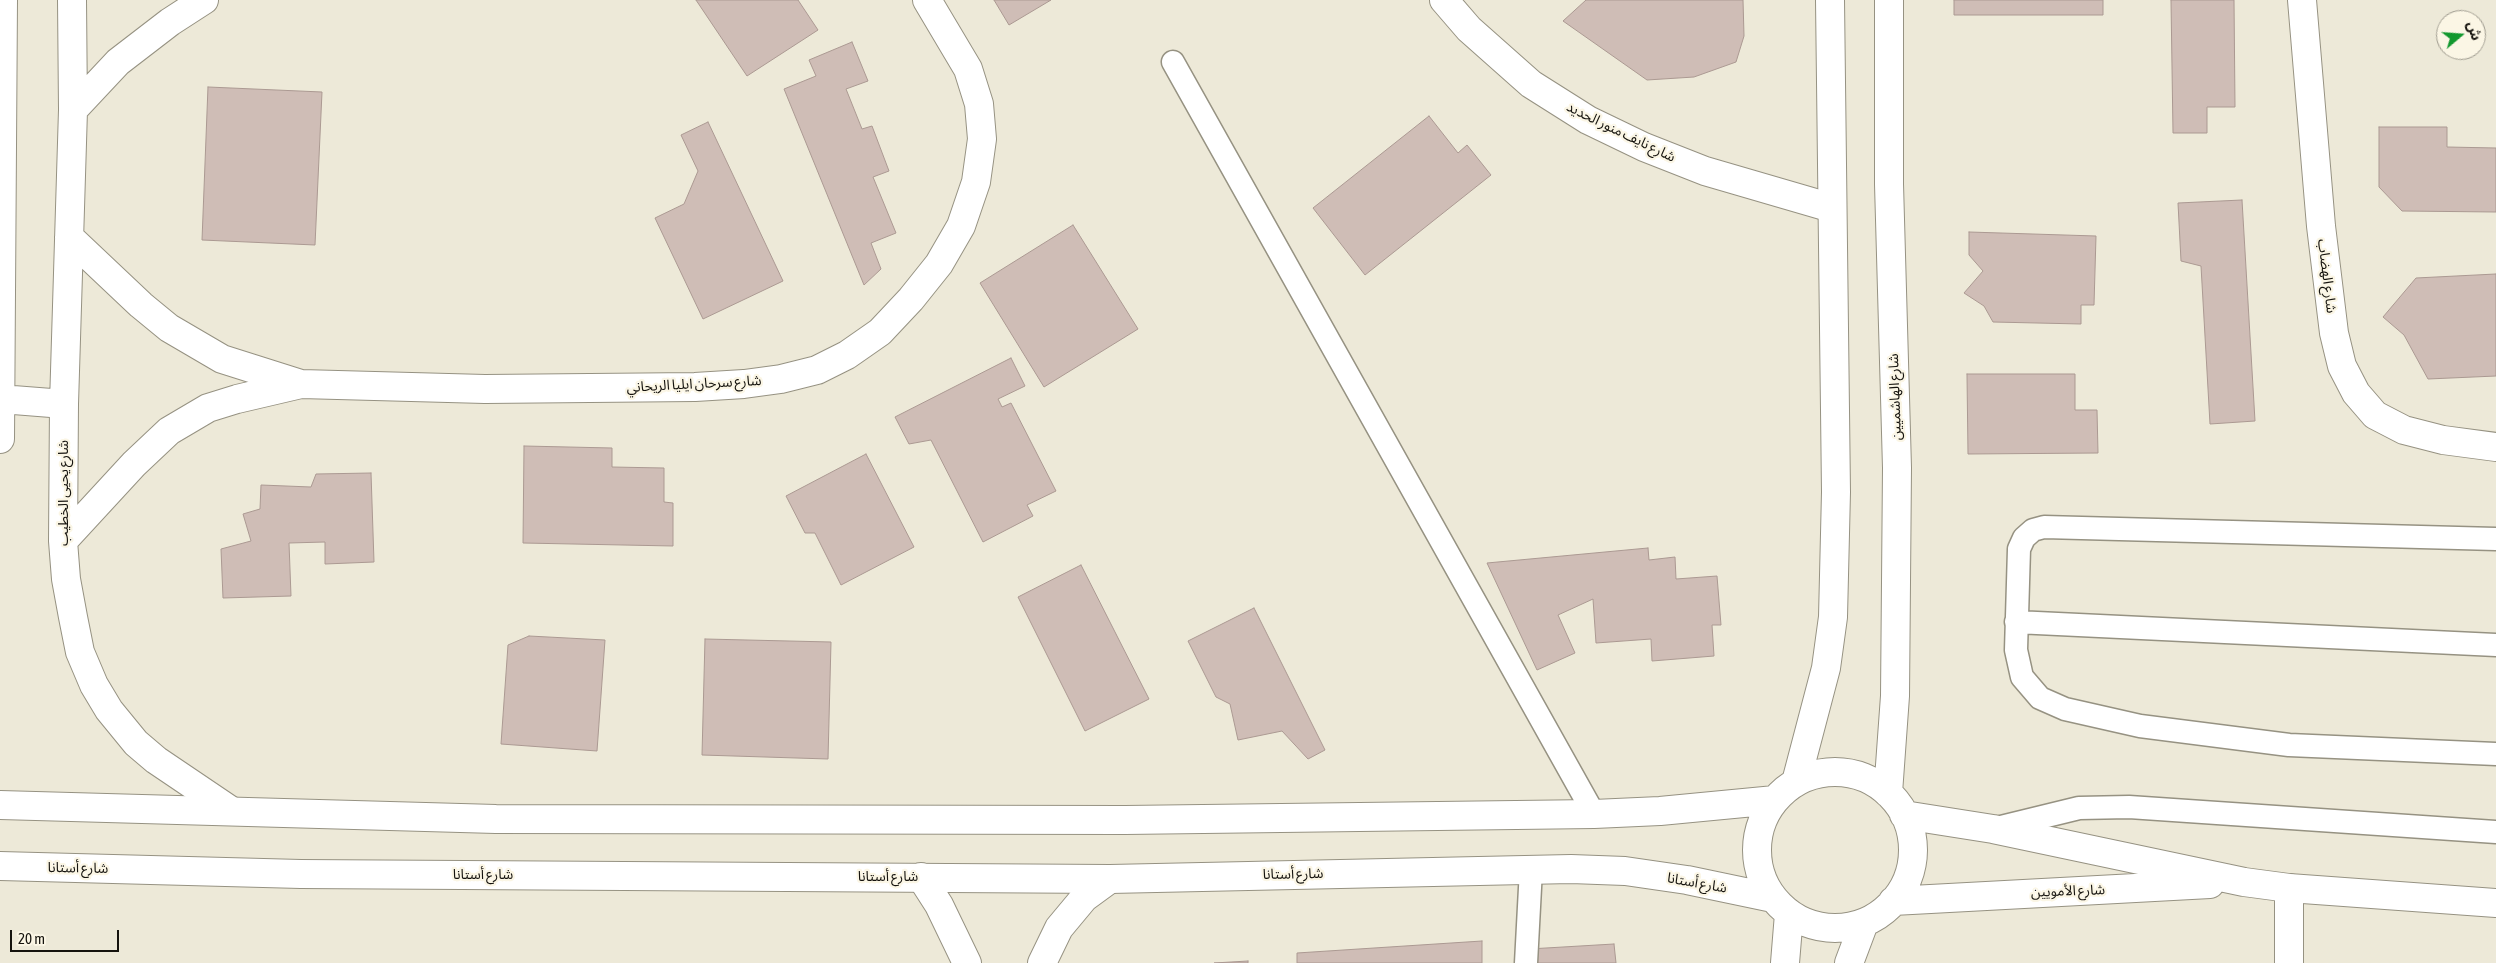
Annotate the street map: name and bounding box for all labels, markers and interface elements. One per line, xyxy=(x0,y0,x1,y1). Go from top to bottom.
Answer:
north arrow xyxy=(2436,10,2486,60)
text: ش xyxy=(2464,19,2485,42)
street label: شارع نايف منور الحديد xyxy=(1564,98,1678,166)
street label: شارع الهضاب xyxy=(2314,238,2340,314)
street label: شارع الهاشميين xyxy=(1885,353,1905,441)
street label: شارع سرحان ايليا الريحاني xyxy=(626,372,762,396)
street label: شارع يحيى الخطيب xyxy=(56,440,72,546)
street label: شارع أستانا xyxy=(48,859,108,877)
street label: شارع أستانا xyxy=(1263,865,1323,883)
street label: شارع أستانا xyxy=(453,867,513,883)
street label: شارع أستانا xyxy=(858,869,918,885)
street label: شارع أستانا xyxy=(1666,869,1728,897)
street label: شارع الأمويين xyxy=(2031,881,2105,901)
scale bar xyxy=(12,920,121,952)
text: 20 m xyxy=(18,930,45,947)

